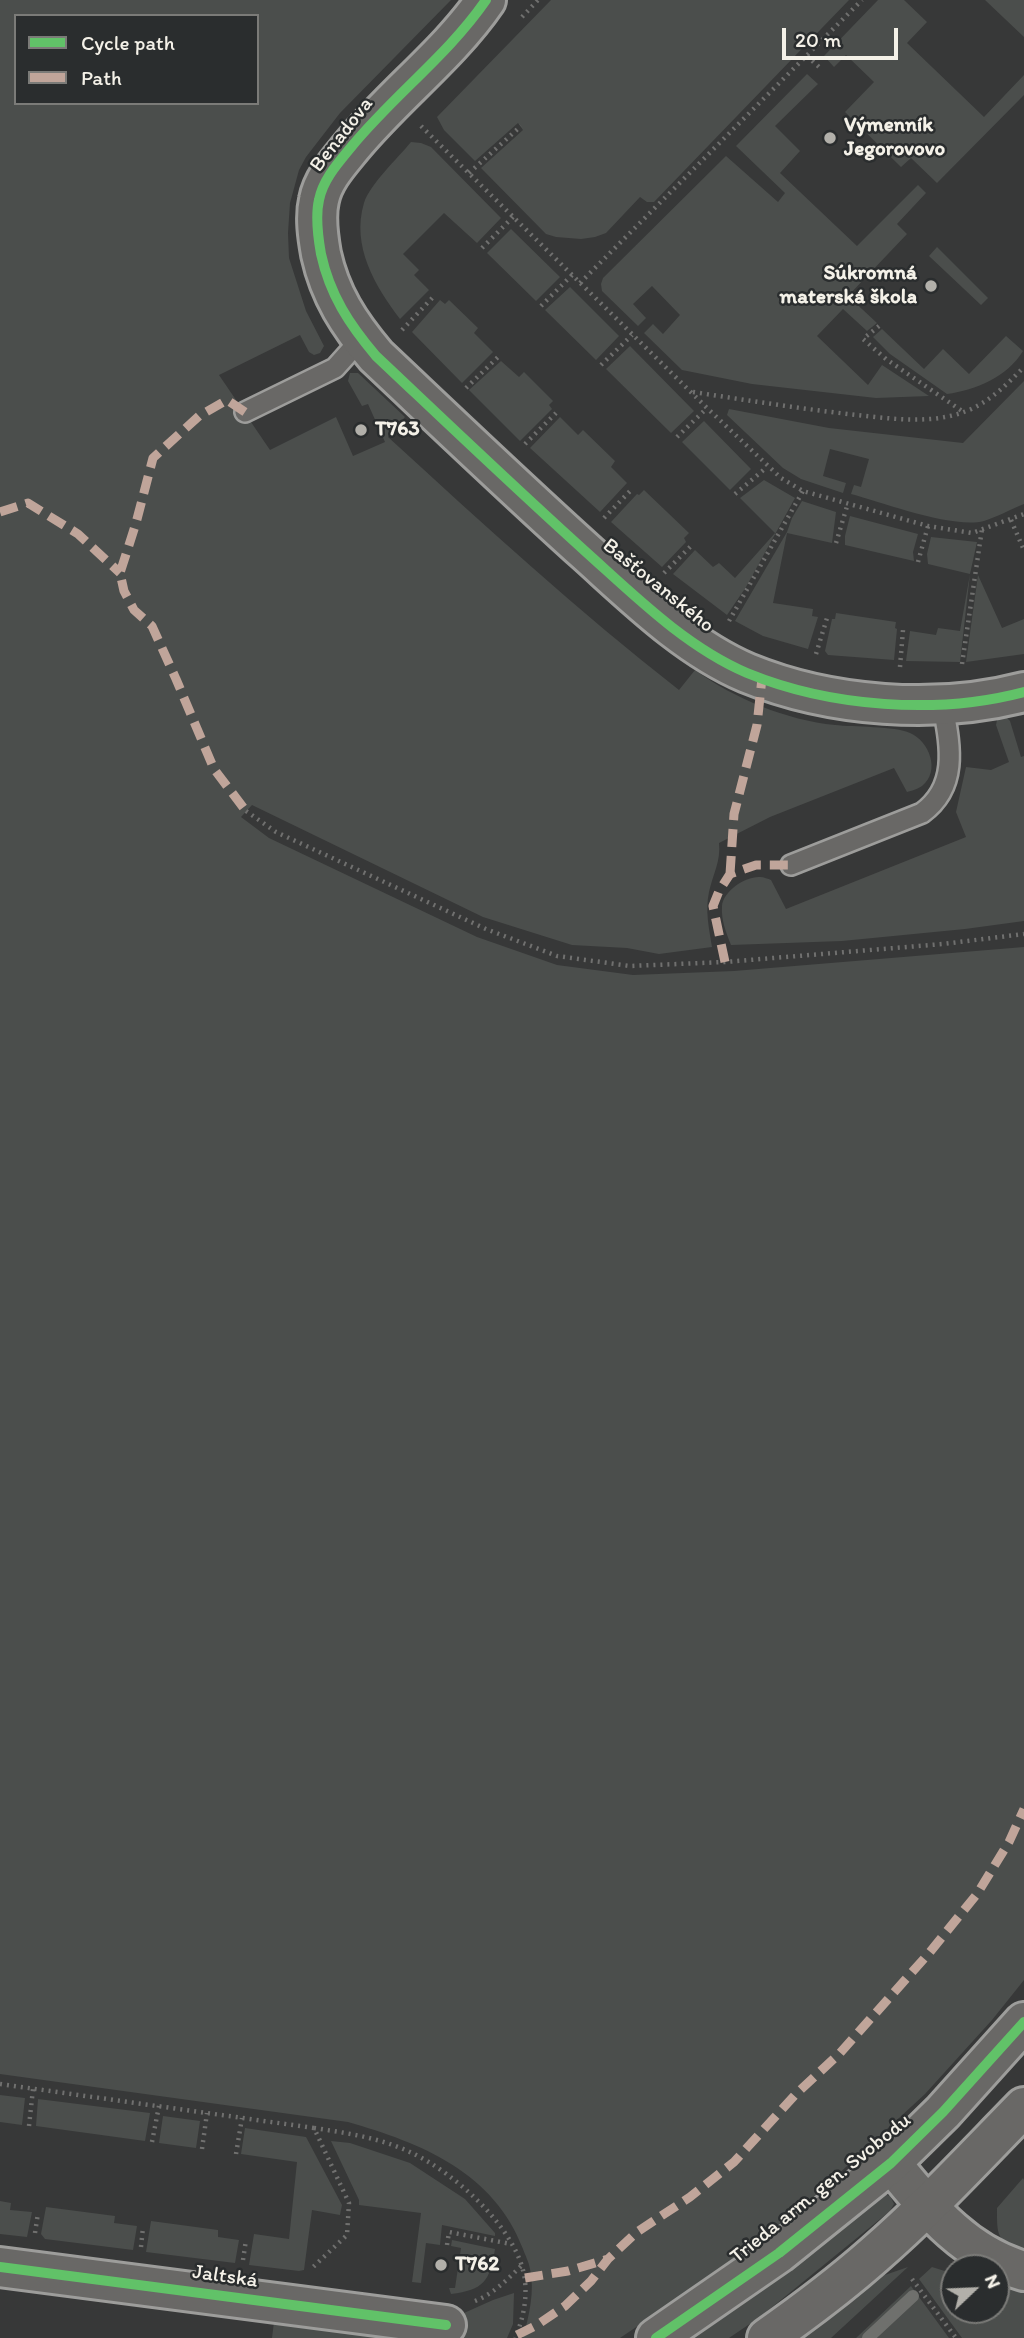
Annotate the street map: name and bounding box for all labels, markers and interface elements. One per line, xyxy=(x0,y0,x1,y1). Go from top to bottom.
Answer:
legend xyxy=(14,14,259,105)
scale bar xyxy=(786,14,902,58)
text: 20 m xyxy=(795,27,841,52)
text: Cycle path xyxy=(81,30,175,55)
text: Path xyxy=(81,65,122,90)
street label: Benadova xyxy=(305,92,379,178)
place label: Výmenník Jegorovovo xyxy=(844,113,945,163)
marker: Výmenník Jegorovovo xyxy=(822,130,838,146)
place label: Súkromná materská škola xyxy=(779,261,917,311)
marker: Súkromná materská škola xyxy=(923,278,939,294)
place label: T763 xyxy=(375,417,420,443)
marker: T763 xyxy=(353,422,369,438)
street label: Bašťovanského xyxy=(597,533,719,639)
street label: Trieda arm. gen. Svobodu xyxy=(725,2108,917,2270)
place label: T762 xyxy=(455,2252,499,2278)
north arrow xyxy=(940,2254,1010,2324)
marker: T762 xyxy=(433,2257,449,2273)
street label: Jaltská xyxy=(191,2260,259,2294)
text: N xyxy=(980,2271,1006,2292)

